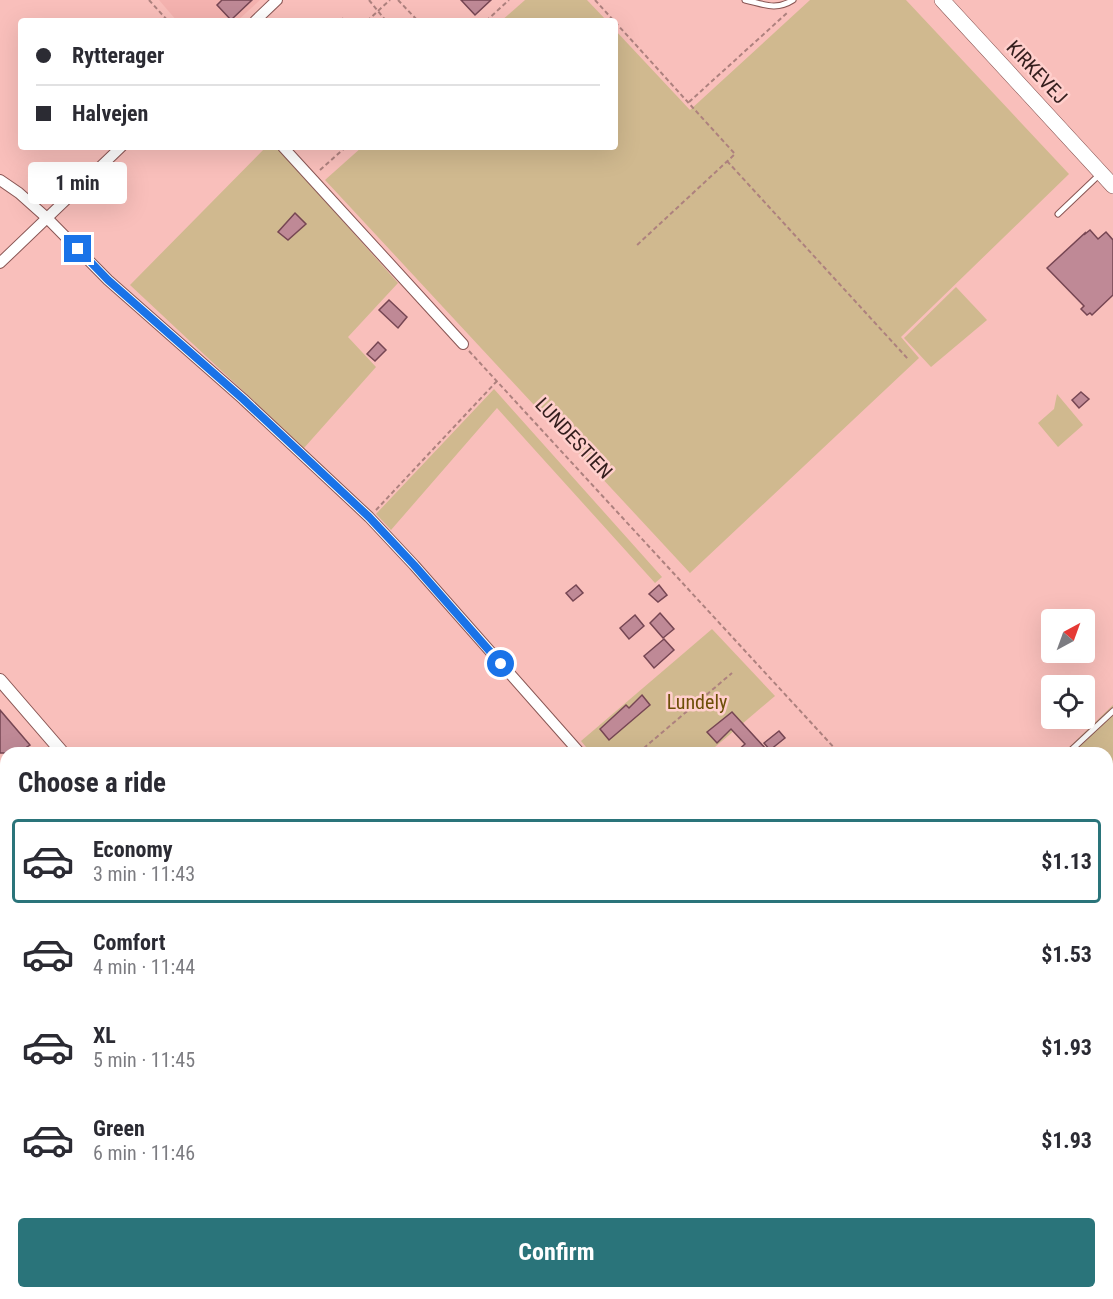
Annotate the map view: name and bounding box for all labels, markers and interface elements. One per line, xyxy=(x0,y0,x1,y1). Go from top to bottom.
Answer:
street label: KIRKEVEJ xyxy=(1002,35,1072,109)
text: Rytterager xyxy=(72,43,164,68)
text: Halvejen xyxy=(72,101,148,126)
callout: 1 min xyxy=(28,162,128,204)
text: 1 min xyxy=(55,171,100,195)
route end xyxy=(64,235,91,262)
street label: LUNDESTIEN xyxy=(530,392,618,484)
north arrow xyxy=(1041,609,1095,663)
map controls xyxy=(1041,609,1095,729)
route start xyxy=(487,650,514,677)
button: locate xyxy=(1041,675,1095,729)
park label: Lundely xyxy=(667,690,727,714)
text: Choose a ride xyxy=(18,767,166,799)
icon: car xyxy=(21,834,75,888)
text: Economy xyxy=(93,837,173,862)
text: $1.13 xyxy=(1041,849,1092,874)
text: 3 min · 11:43 xyxy=(93,862,195,886)
icon: car xyxy=(21,927,75,981)
text: Comfort xyxy=(93,930,166,955)
text: $1.53 xyxy=(1041,942,1092,967)
text: 4 min · 11:44 xyxy=(93,955,195,979)
icon: car xyxy=(21,1020,75,1074)
text: XL xyxy=(93,1023,116,1048)
text: $1.93 xyxy=(1041,1035,1092,1060)
text: 5 min · 11:45 xyxy=(93,1048,195,1072)
icon: car xyxy=(21,1113,75,1167)
text: Green xyxy=(93,1116,145,1141)
text: $1.93 xyxy=(1041,1128,1092,1153)
text: 6 min · 11:46 xyxy=(93,1141,195,1165)
button: Confirm xyxy=(18,1218,1095,1287)

